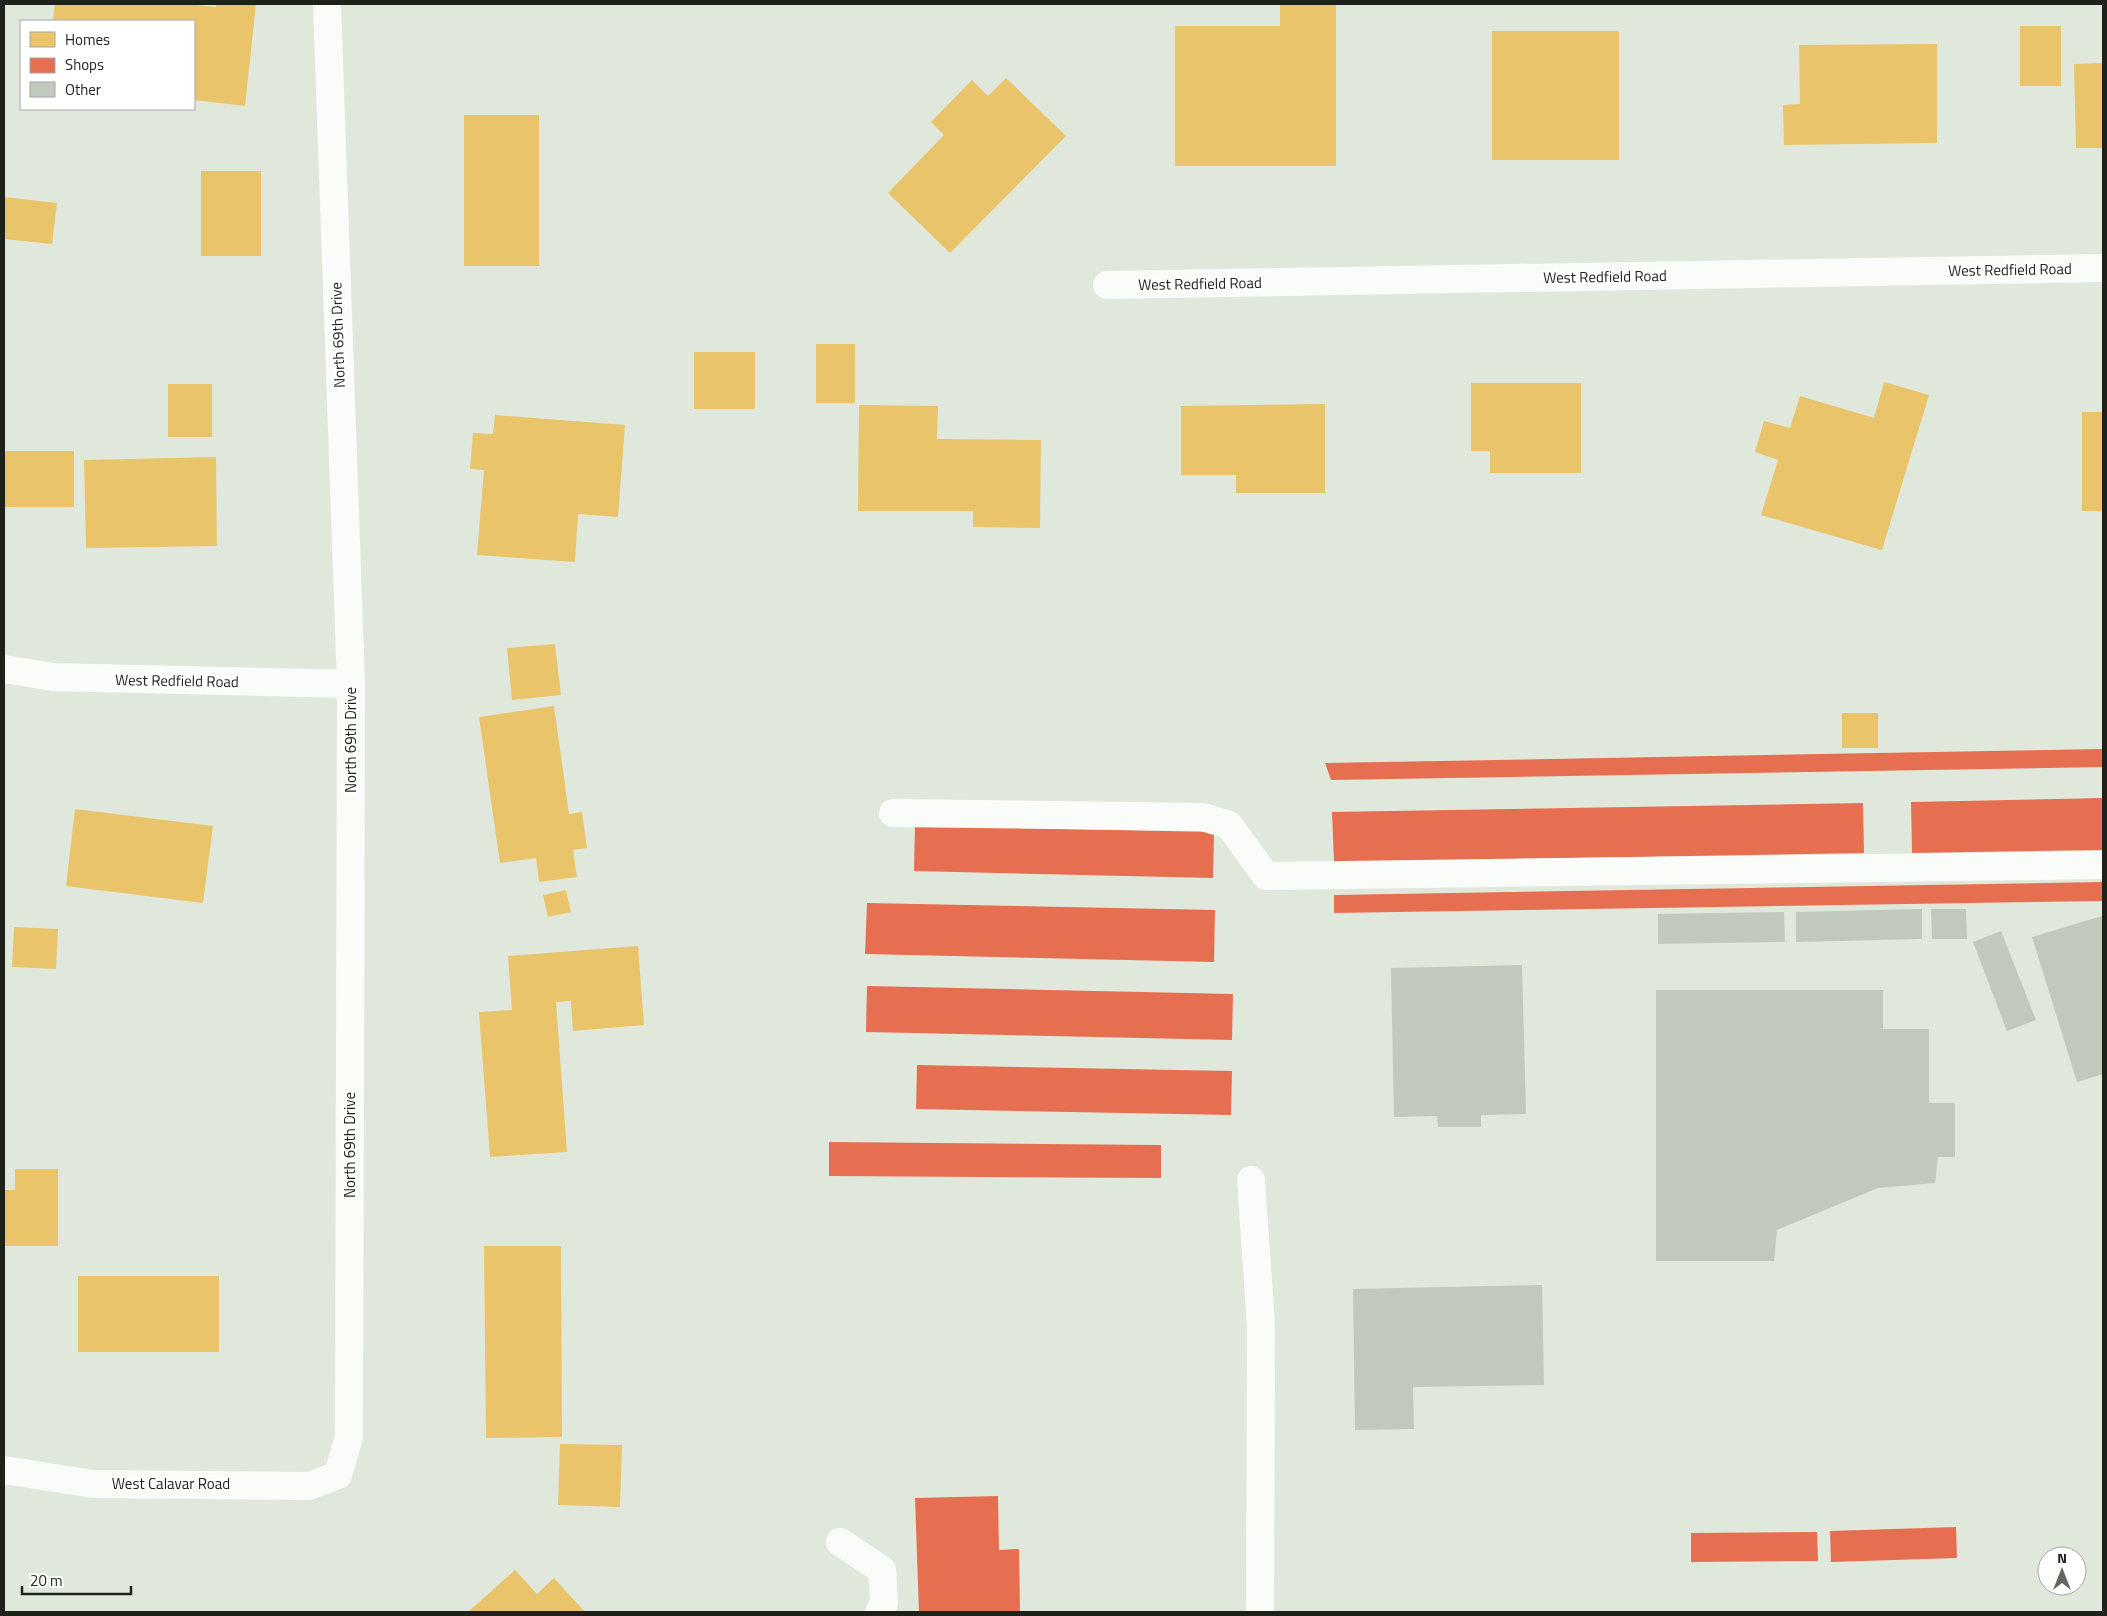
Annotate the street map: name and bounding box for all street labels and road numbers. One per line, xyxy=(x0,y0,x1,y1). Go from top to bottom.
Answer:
street label: West Redfield Road xyxy=(1948,257,2072,282)
street label: West Redfield Road xyxy=(1543,264,1667,289)
street label: West Redfield Road xyxy=(1138,271,1262,296)
street label: North 69th Drive xyxy=(324,282,351,388)
street label: West Redfield Road xyxy=(115,668,239,693)
street label: North 69th Drive xyxy=(339,687,362,793)
street label: North 69th Drive xyxy=(338,1092,361,1198)
street label: West Calavar Road xyxy=(112,1472,230,1495)

